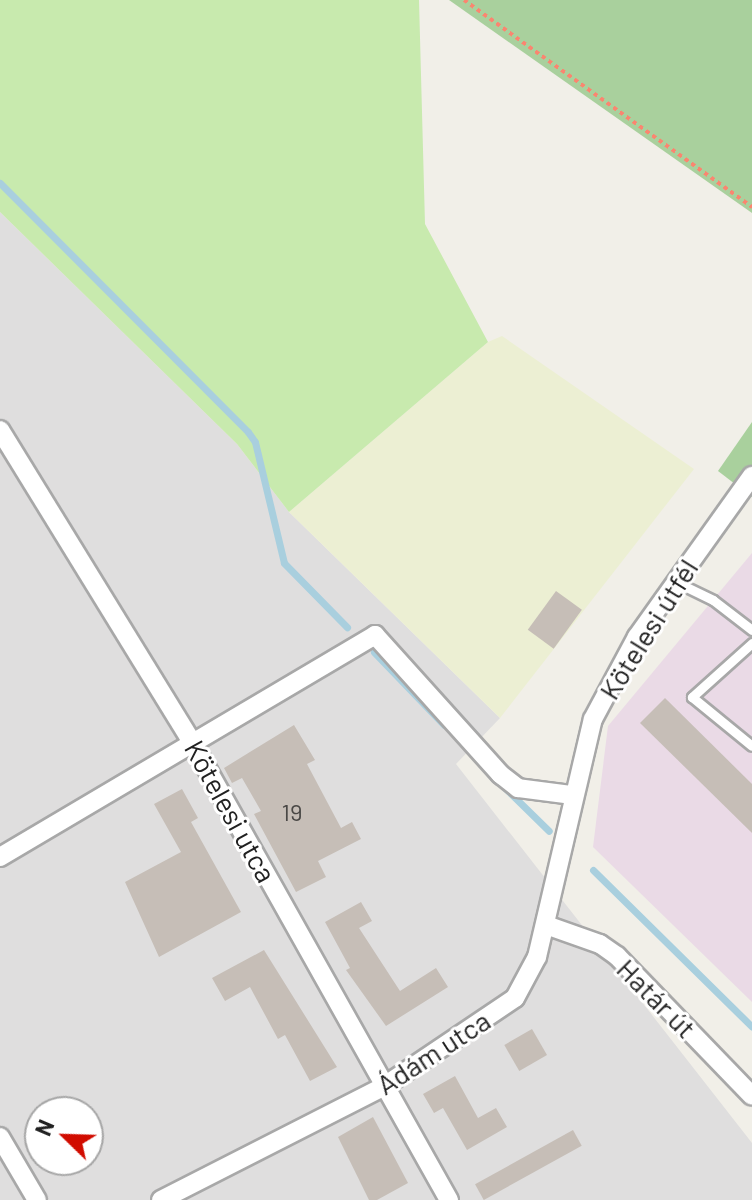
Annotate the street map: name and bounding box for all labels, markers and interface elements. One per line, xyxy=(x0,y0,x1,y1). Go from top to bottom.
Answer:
street label: Kötelesi útfél xyxy=(592,553,704,705)
street label: Kötelesi utca xyxy=(178,734,284,888)
house number: 19 xyxy=(282,798,302,826)
street label: Határ út xyxy=(610,951,704,1045)
street label: Ádám utca xyxy=(370,1003,496,1101)
north arrow xyxy=(24,1096,104,1176)
text: N xyxy=(29,1116,59,1139)

